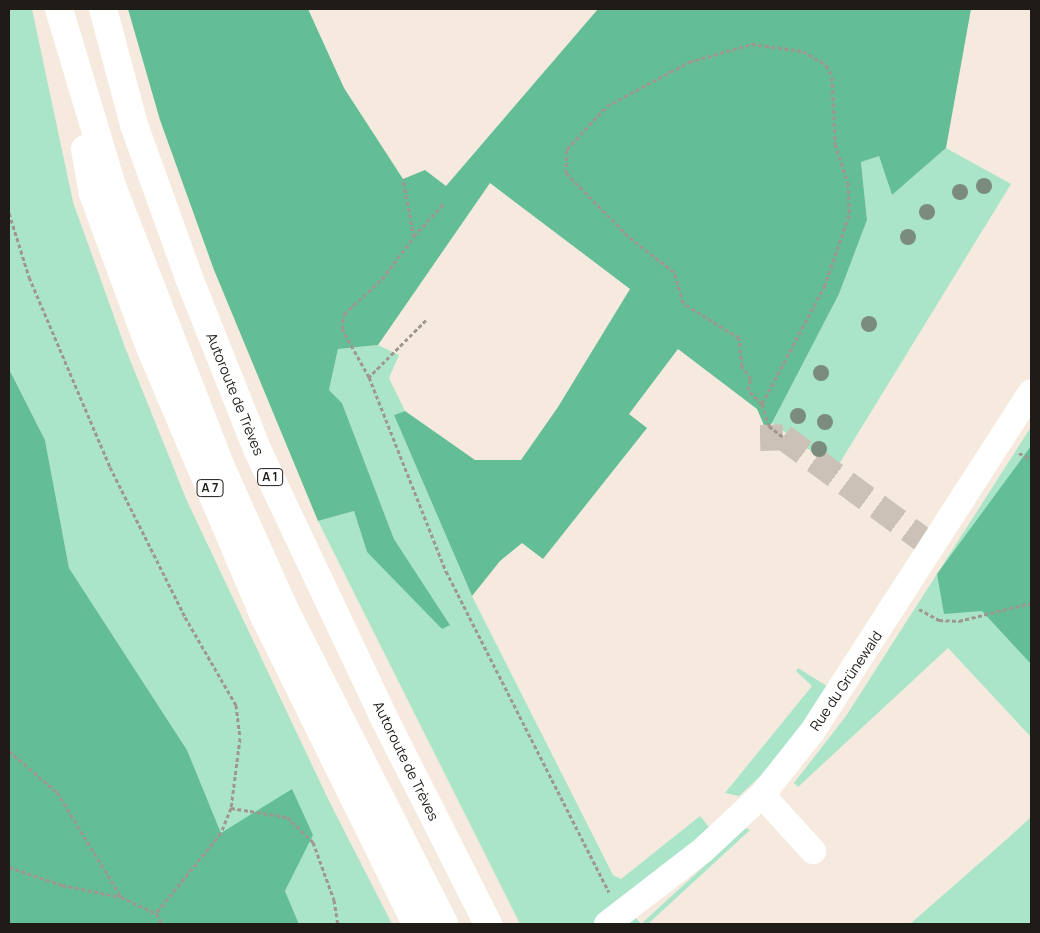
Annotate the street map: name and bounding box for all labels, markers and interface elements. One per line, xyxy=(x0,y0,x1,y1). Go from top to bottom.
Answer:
street label: Autoroute de Trèves xyxy=(203,330,267,458)
road number: A 1 xyxy=(256,468,284,487)
road number: A 7 xyxy=(196,478,224,498)
street label: Rue du Grünewald xyxy=(806,628,886,734)
street label: Autoroute de Trèves xyxy=(370,699,442,823)

